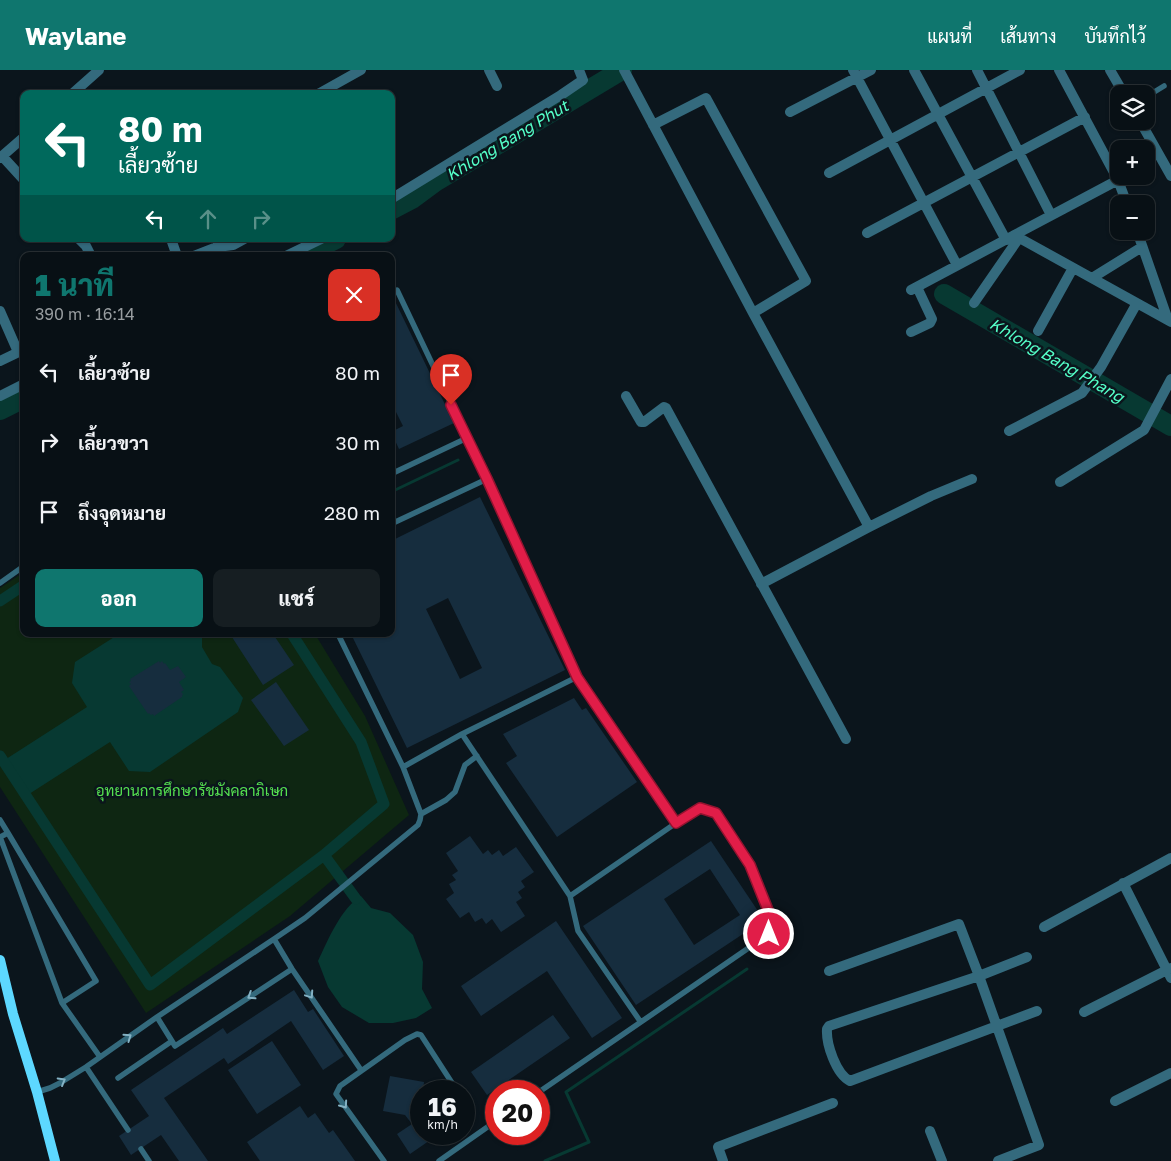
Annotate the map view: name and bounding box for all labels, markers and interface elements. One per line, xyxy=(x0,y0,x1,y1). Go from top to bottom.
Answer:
text: Waylane xyxy=(25,21,126,50)
text: แผนที่ xyxy=(927,25,972,47)
text: เส้นทาง xyxy=(1000,25,1056,47)
text: บันทึกไว้ xyxy=(1084,25,1146,47)
map controls xyxy=(1110,85,1155,240)
button: layers xyxy=(1110,85,1155,130)
water label: Khlong Bang Phut xyxy=(442,95,573,184)
text: 80 m xyxy=(118,108,203,150)
icon: left xyxy=(35,110,100,175)
button: + xyxy=(1110,140,1155,185)
text: เลี้ยวซ้าย xyxy=(118,151,198,178)
button: − xyxy=(1110,195,1155,240)
icon: left xyxy=(141,205,169,233)
icon: ahead xyxy=(194,205,222,233)
icon: right xyxy=(247,205,275,233)
text: 1 นาที xyxy=(35,267,114,303)
button: close xyxy=(328,269,380,321)
text: 390 m · 16:14 xyxy=(35,304,135,324)
water label: Khlong Bang Phang xyxy=(986,313,1129,407)
pin xyxy=(430,354,472,405)
icon: left xyxy=(35,358,63,386)
text: เลี้ยวซ้าย xyxy=(78,361,150,384)
text: 80 m xyxy=(335,361,380,384)
icon: arrive xyxy=(437,361,465,389)
icon: right xyxy=(35,428,63,456)
text: เลี้ยวขวา xyxy=(78,431,149,454)
text: 30 m xyxy=(336,431,380,454)
icon: arrive xyxy=(35,498,63,526)
text: ถึงจุดหมาย xyxy=(78,501,166,524)
text: 280 m xyxy=(324,501,380,524)
button: ออก xyxy=(35,569,203,627)
button: แชร์ xyxy=(213,569,380,627)
park label: อุทยานการศึกษารัชมังคลาภิเษก xyxy=(96,781,288,802)
position arrow xyxy=(742,907,794,959)
one-way arrow xyxy=(248,990,257,999)
one-way arrow xyxy=(303,990,313,999)
one-way arrow xyxy=(122,1034,132,1043)
one-way arrow xyxy=(57,1078,66,1088)
speed limit sign: 20 xyxy=(485,1080,550,1145)
text: 16 xyxy=(428,1091,457,1122)
one-way arrow xyxy=(338,1099,347,1109)
text: km/h xyxy=(427,1117,458,1132)

